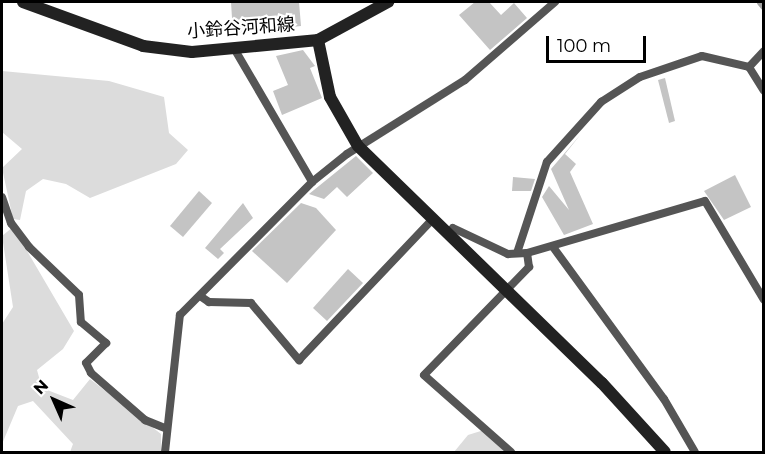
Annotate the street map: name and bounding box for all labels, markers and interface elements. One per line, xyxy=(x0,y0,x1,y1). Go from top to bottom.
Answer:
street label: 小鈴谷河和線 xyxy=(186,13,296,43)
scale bar xyxy=(549,24,650,62)
text: 100 m xyxy=(557,35,611,57)
north arrow xyxy=(24,370,84,430)
text: N xyxy=(30,376,52,398)

